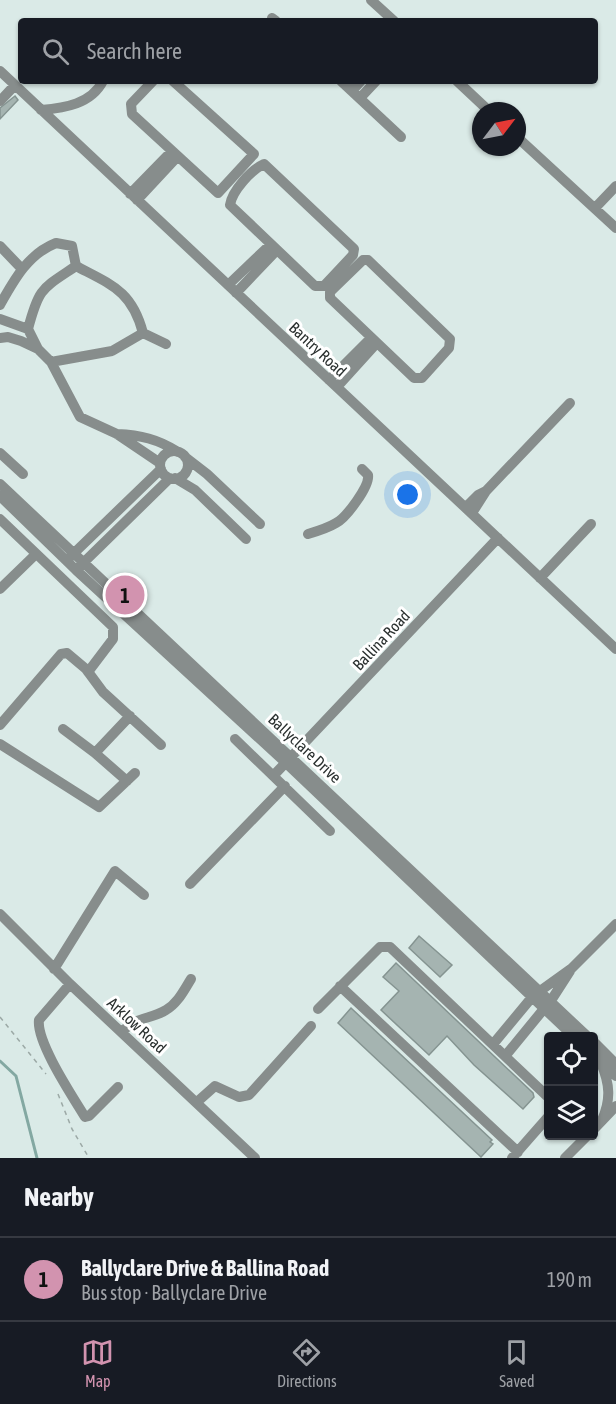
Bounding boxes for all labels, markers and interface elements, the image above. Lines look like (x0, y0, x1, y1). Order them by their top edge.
search box (18, 18, 598, 84)
icon: search (39, 35, 72, 68)
text: Search here (87, 38, 182, 64)
north arrow (472, 102, 526, 156)
street label: Bantry Road (285, 318, 350, 381)
your location (393, 480, 422, 509)
pin: 1 (106, 572, 144, 618)
street label: Ballina Road (349, 606, 413, 674)
street label: Ballyclare Drive (264, 710, 345, 787)
street label: Arklow Road (104, 993, 170, 1057)
map controls (544, 1032, 598, 1140)
button: locate (544, 1032, 598, 1086)
button: layers (544, 1086, 598, 1140)
text: Nearby (24, 1182, 94, 1212)
text: Ballyclare Drive & Ballina Road (81, 1255, 329, 1281)
text: 1 (39, 1268, 48, 1291)
text: 190 m (547, 1268, 592, 1291)
text: Bus stop · Ballyclare Drive (81, 1281, 267, 1304)
tab: Map (81, 1336, 114, 1390)
tab: Directions (277, 1336, 337, 1390)
tab: Saved (499, 1336, 535, 1390)

